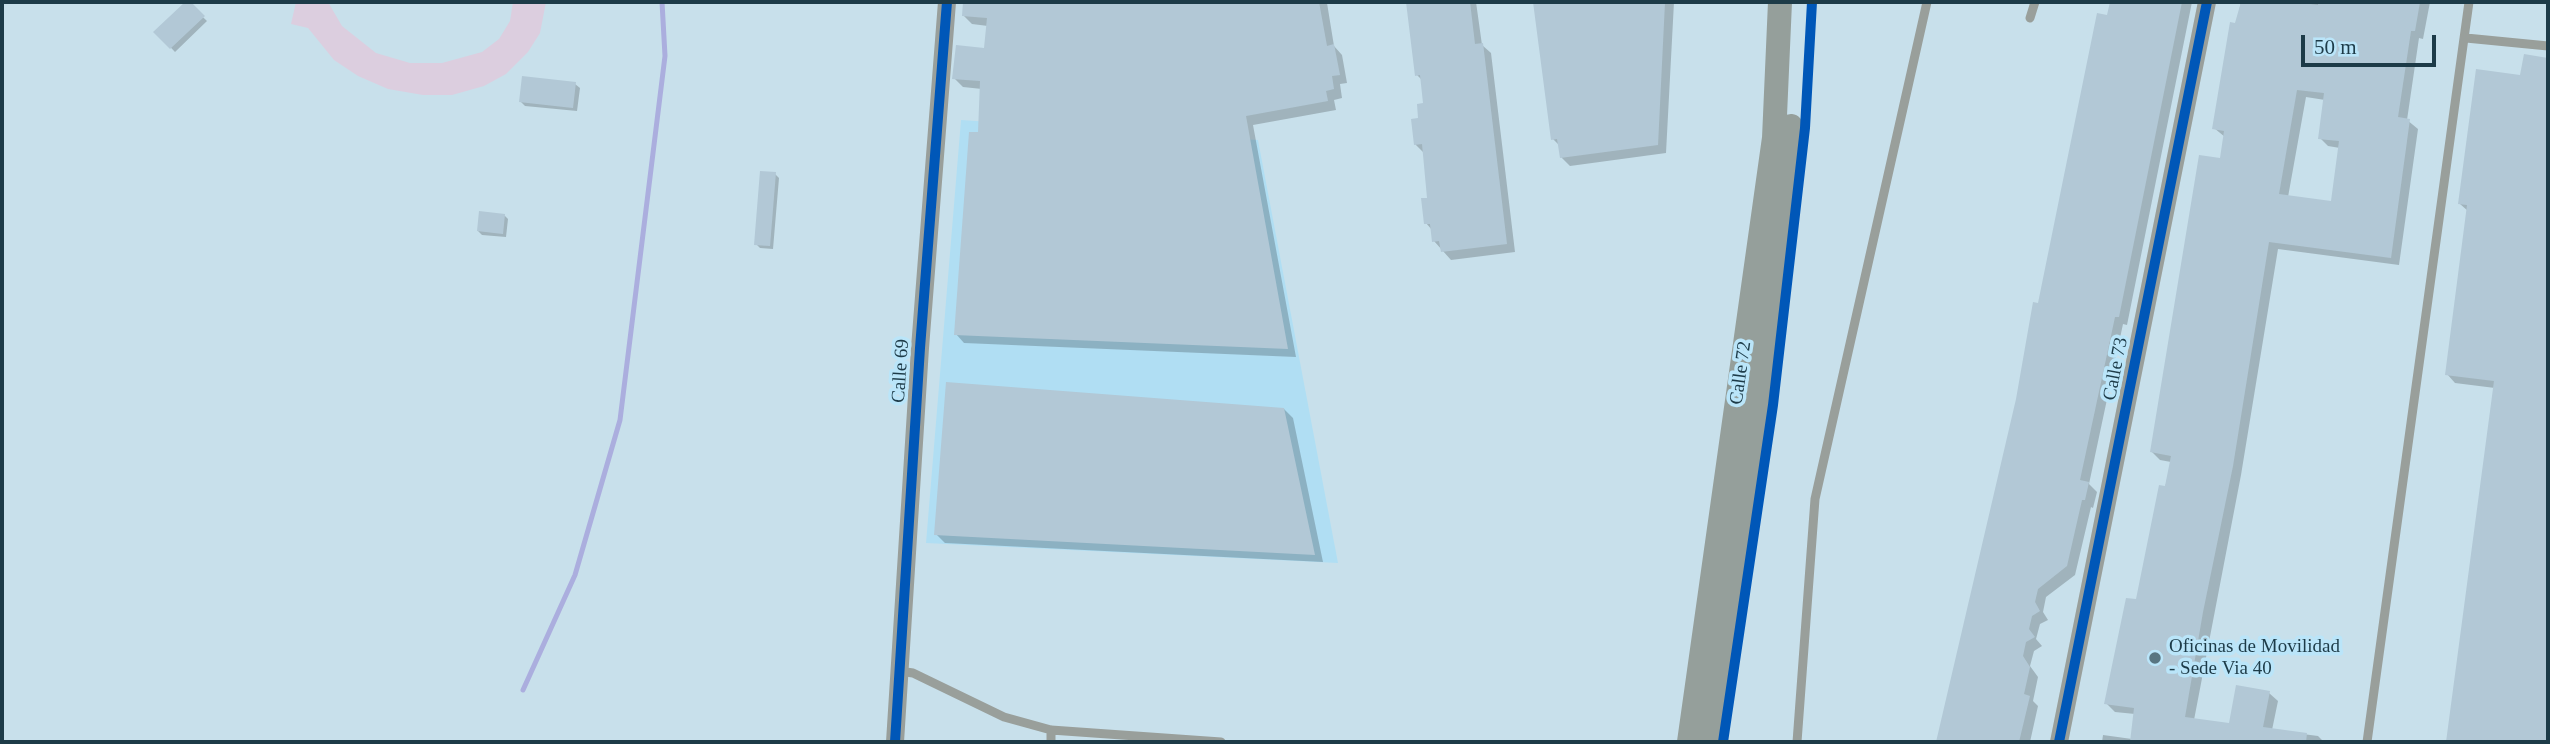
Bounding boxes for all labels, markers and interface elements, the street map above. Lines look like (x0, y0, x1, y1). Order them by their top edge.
scale bar (2305, 21, 2440, 65)
text: 50 m (2314, 35, 2357, 59)
street label: Calle 73 (2099, 335, 2133, 403)
street label: Calle 69 (887, 338, 915, 404)
street label: Calle 72 (1725, 340, 1757, 406)
place label: Oficinas de Movilidad - Sede Via 40 (2169, 636, 2340, 680)
marker: Oficinas de Movilidad - Sede Via 40 (2147, 650, 2163, 666)

